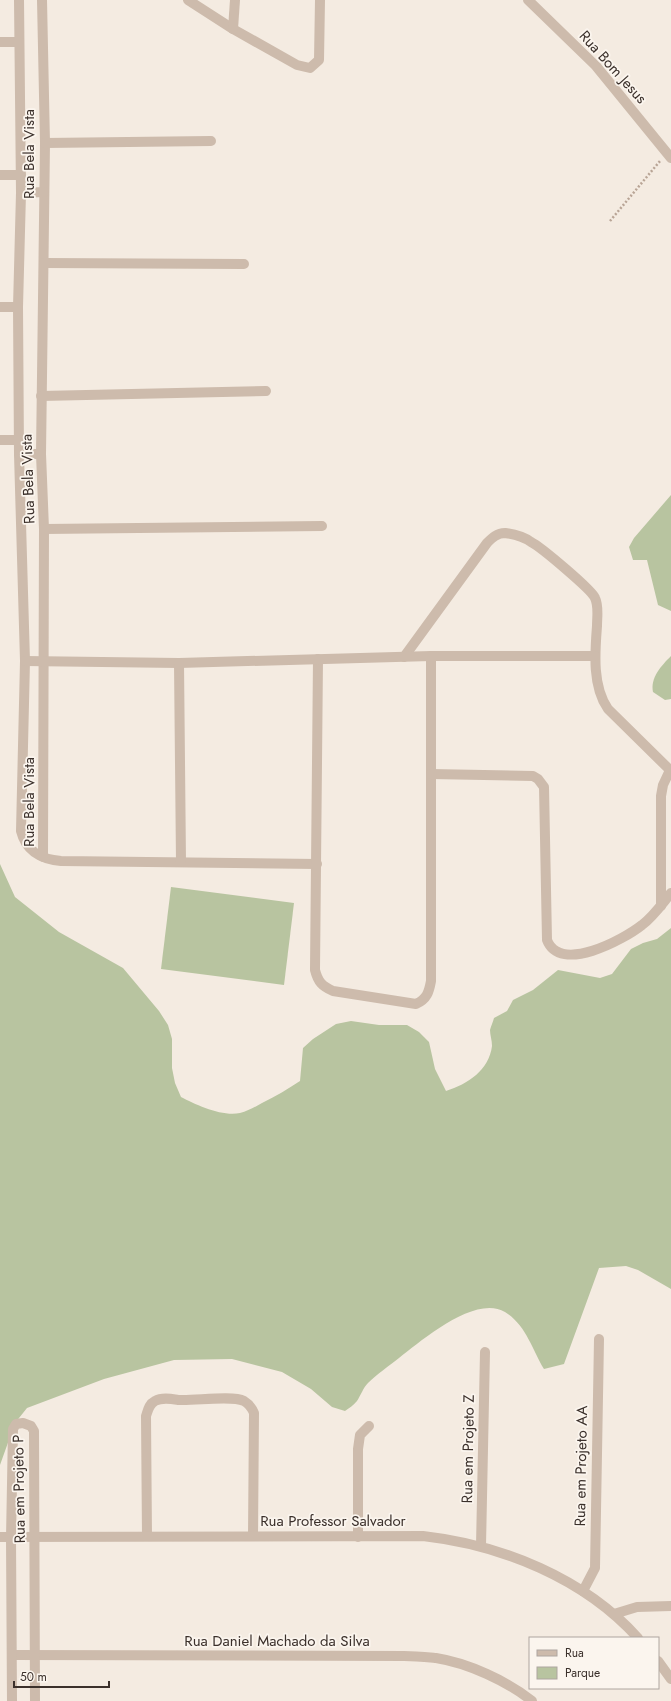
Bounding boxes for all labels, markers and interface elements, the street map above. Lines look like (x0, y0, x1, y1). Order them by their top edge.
street label: Rua Bom Jesus (574, 25, 652, 109)
street label: Rua Bela Vista (18, 109, 40, 199)
street label: Rua Bela Vista (15, 434, 41, 524)
street label: Rua Bela Vista (18, 757, 40, 847)
street label: Rua em Projeto Z (456, 1394, 480, 1504)
street label: Rua em Projeto AA (569, 1405, 593, 1527)
street label: Rua em Projeto P (7, 1434, 31, 1544)
street label: Rua Professor Salvador (260, 1510, 407, 1532)
street label: Rua Daniel Machado da Silva (184, 1630, 370, 1652)
legend (529, 1637, 659, 1689)
text: Rua (565, 1644, 584, 1662)
scale bar (14, 1663, 109, 1689)
text: Parque (565, 1664, 600, 1682)
text: 50 m (20, 1668, 47, 1686)

